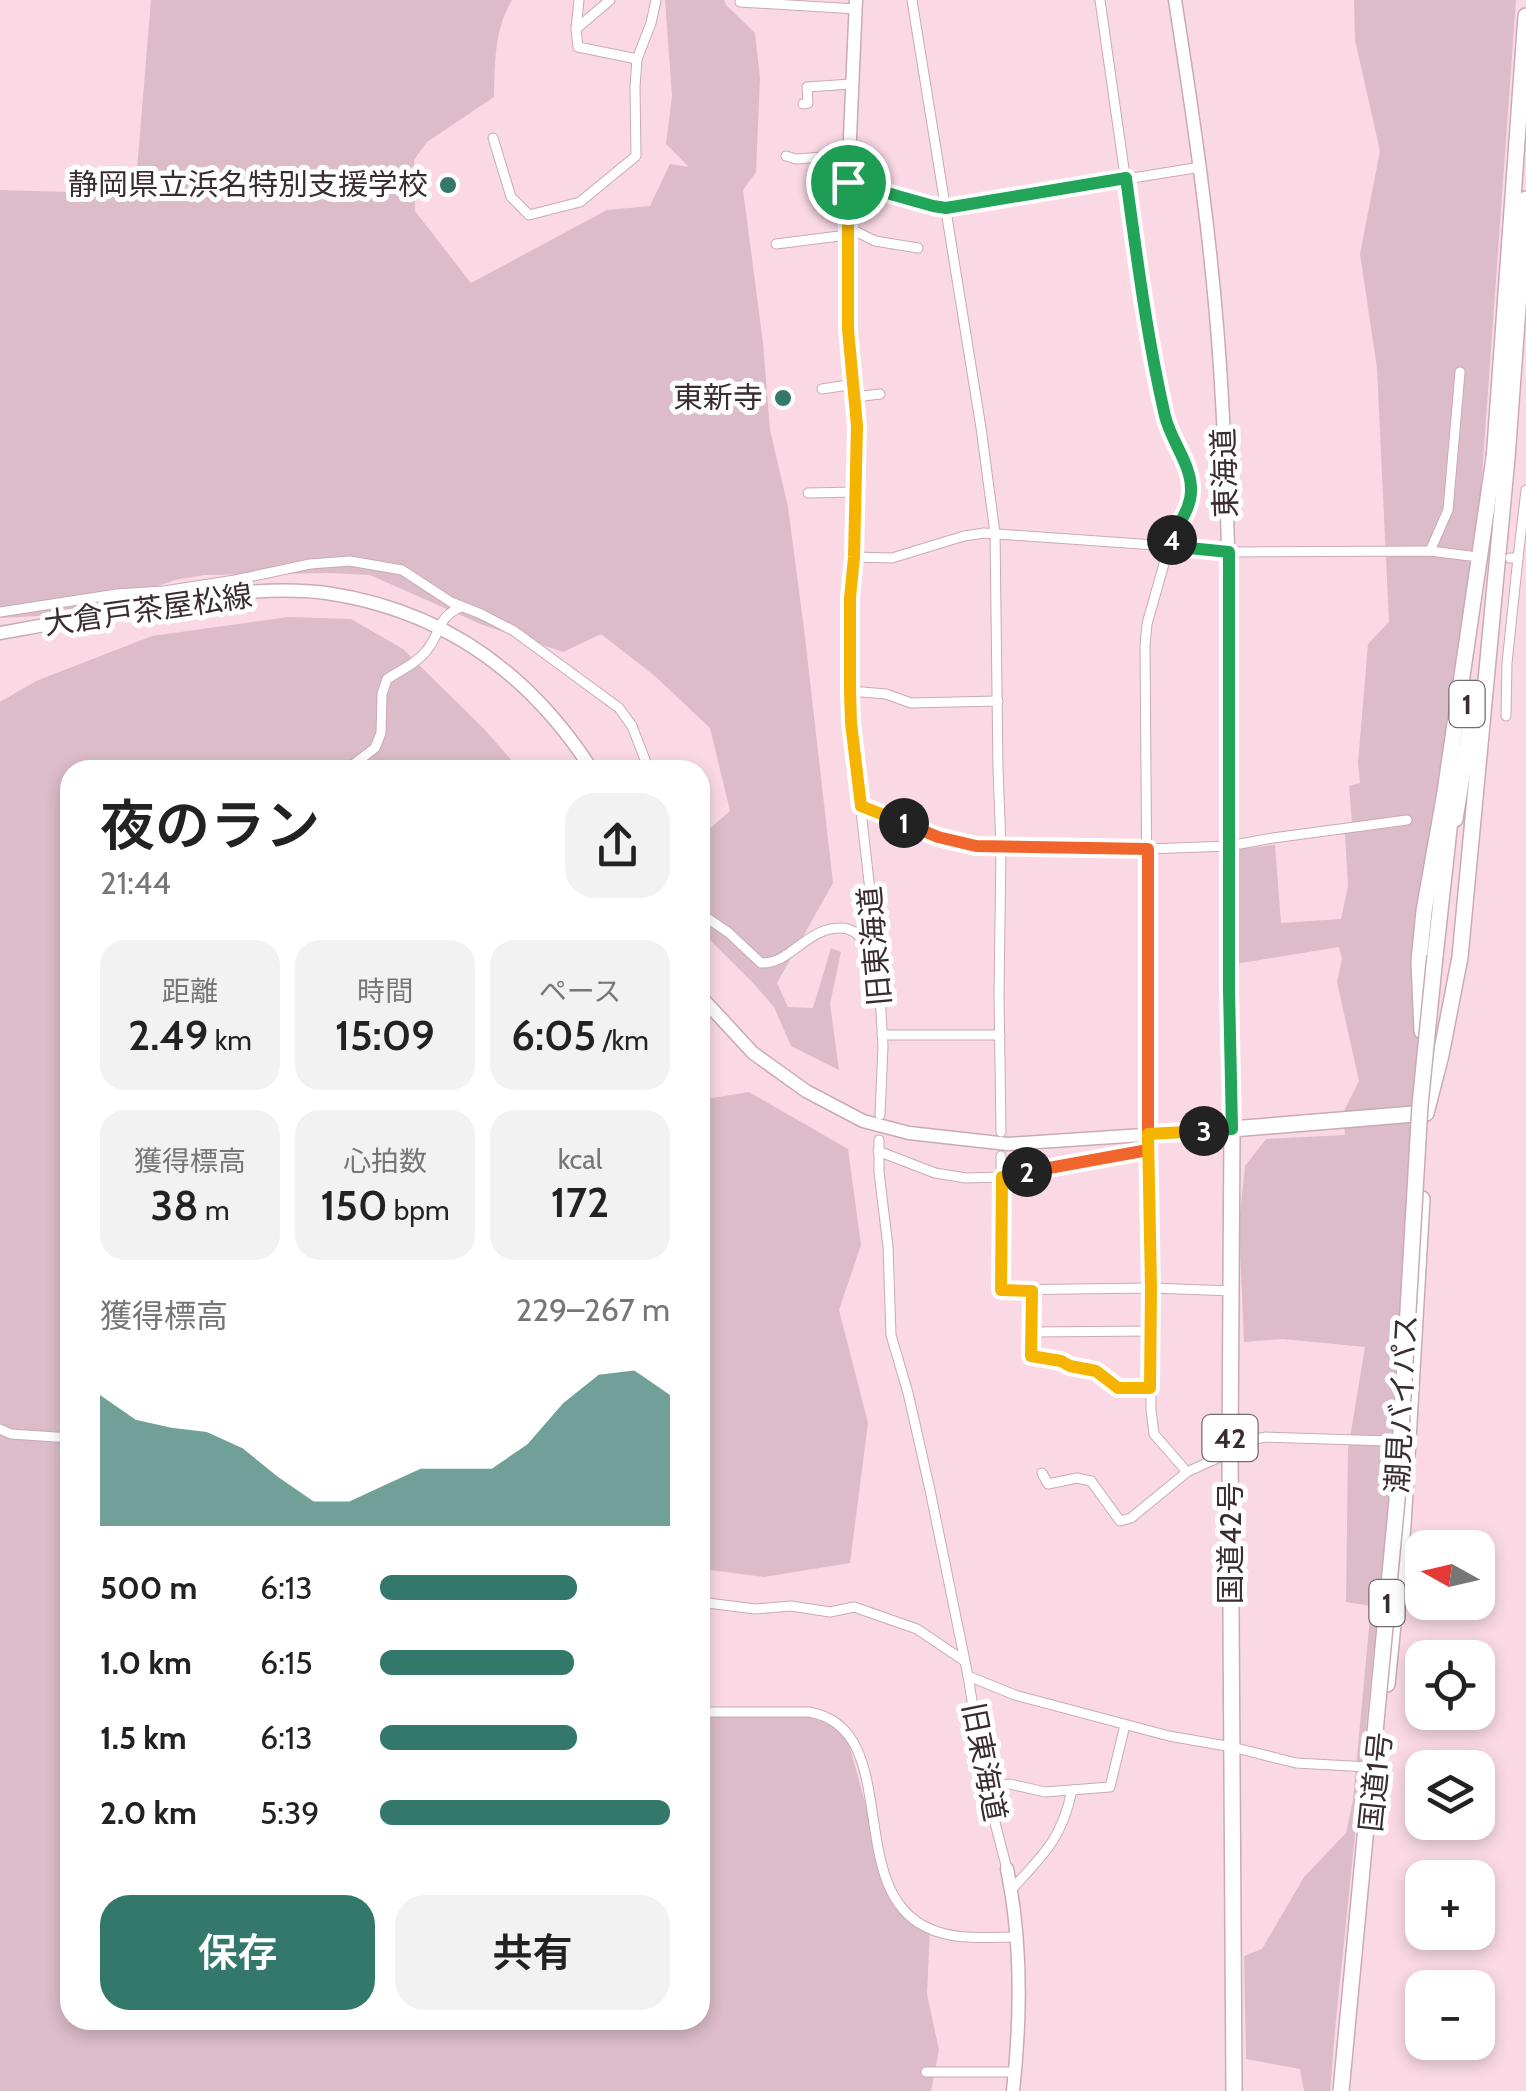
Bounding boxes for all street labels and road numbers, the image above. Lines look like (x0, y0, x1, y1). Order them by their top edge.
street label: 東海道 (1204, 427, 1245, 519)
street label: 大倉戸茶屋松線 (41, 577, 254, 642)
road number: 1 (1450, 681, 1484, 727)
street label: 旧東海道 (851, 885, 898, 1007)
street label: 潮見バイパス (1378, 1313, 1425, 1495)
road number: 42 (1202, 1415, 1258, 1461)
street label: 国道42号 (1212, 1481, 1249, 1605)
road number: 1 (1370, 1580, 1404, 1626)
street label: 旧東海道 (955, 1699, 1014, 1824)
street label: 国道1号 (1352, 1730, 1399, 1833)

